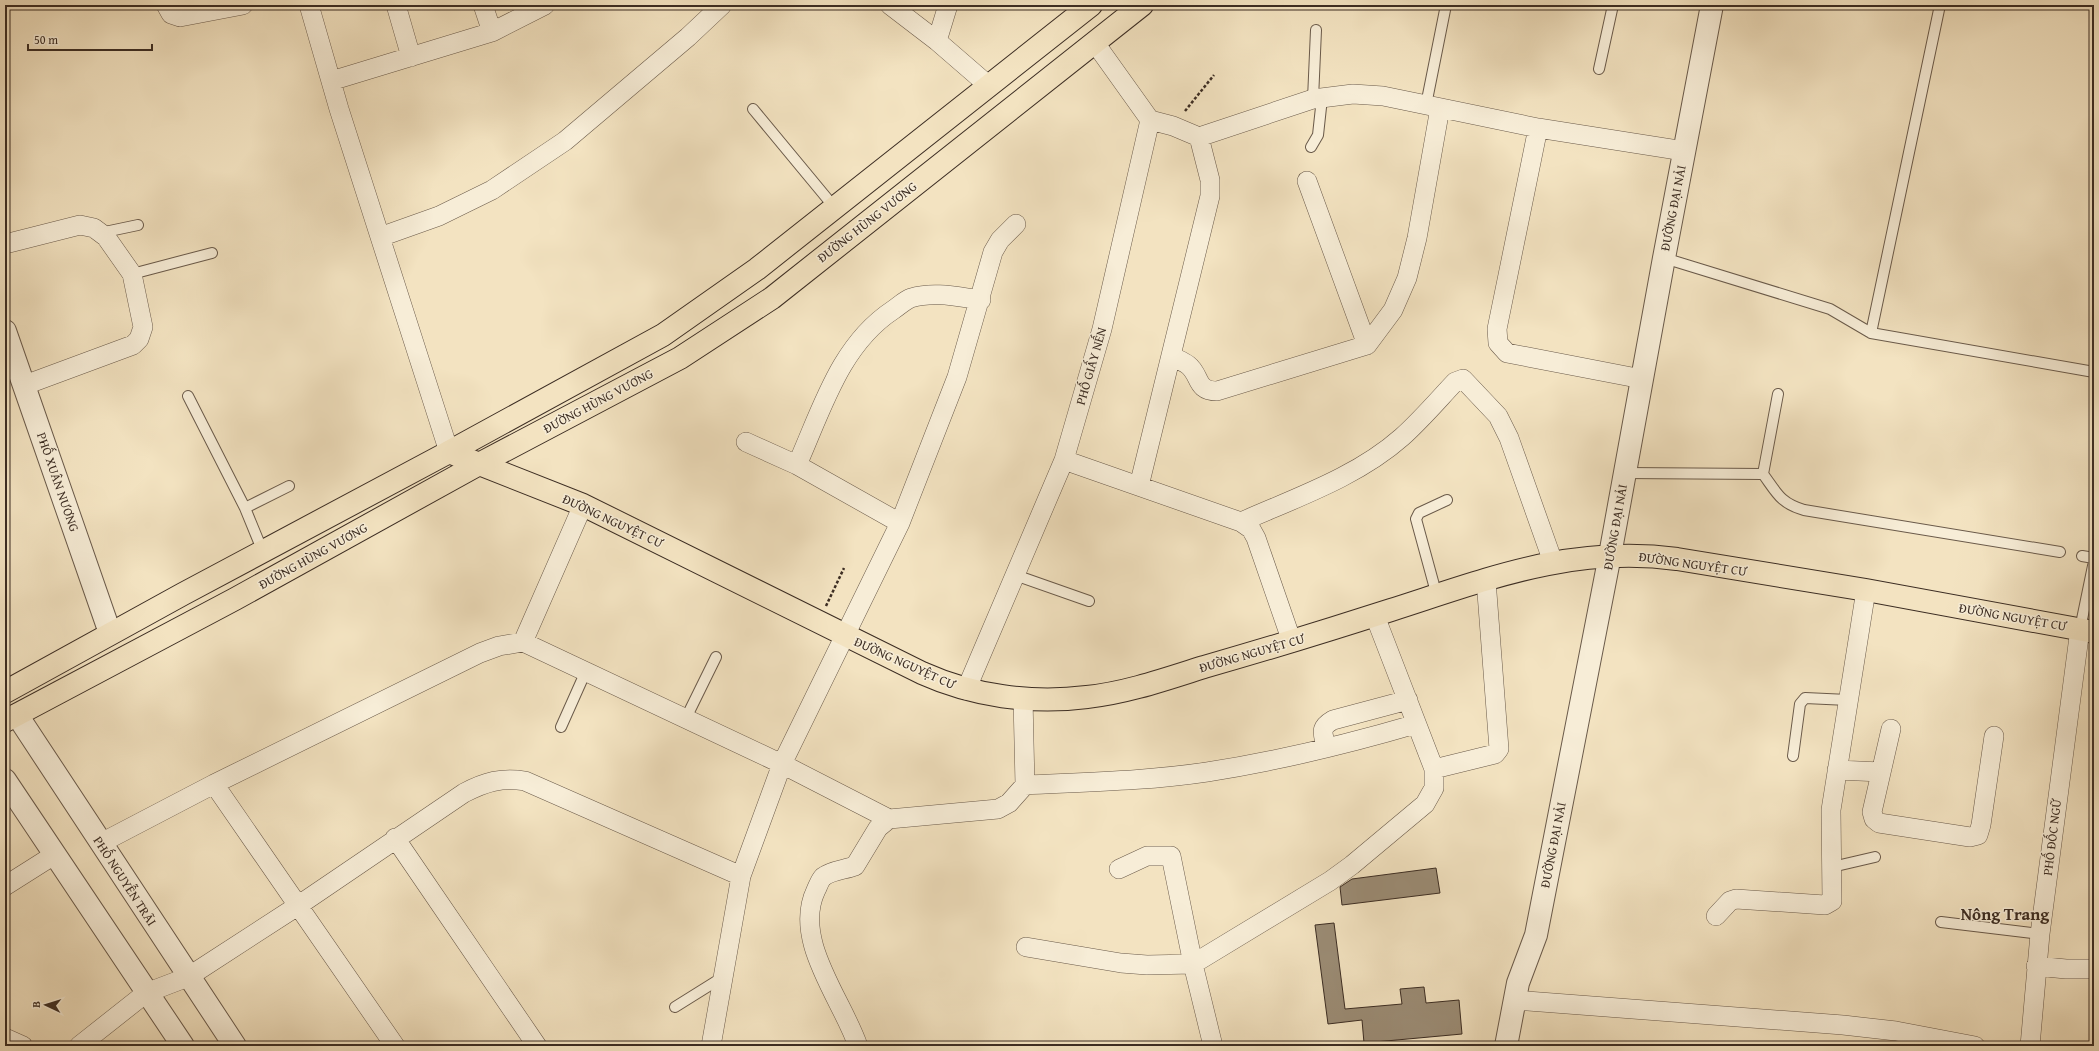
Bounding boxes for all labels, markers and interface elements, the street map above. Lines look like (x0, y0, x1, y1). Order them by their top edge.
scale bar (28, 26, 152, 52)
text: 50 m (34, 31, 58, 48)
street label: ĐƯỜNG ĐẠI NẢI (1655, 163, 1691, 253)
street label: ĐƯỜNG HÙNG VƯƠNG (813, 177, 921, 267)
street label: PHỐ GIẤY NẾN (1071, 324, 1111, 407)
street label: ĐƯỜNG HÙNG VƯƠNG (540, 364, 657, 438)
street label: PHỐ XUÂN NƯƠNG (32, 430, 84, 535)
street label: ĐƯỜNG ĐẠI NẢI (1598, 483, 1632, 571)
street label: ĐƯỜNG NGUYỆT CƯ (559, 489, 667, 553)
street label: ĐƯỜNG HÙNG VƯƠNG (255, 518, 371, 594)
street label: ĐƯỜNG NGUYỆT CƯ (1638, 547, 1749, 581)
street label: ĐƯỜNG NGUYỆT CƯ (1957, 598, 2069, 636)
street label: ĐƯỜNG NGUYỆT CƯ (1197, 629, 1308, 677)
street label: ĐƯỜNG NGUYỆT CƯ (851, 632, 960, 694)
street label: PHỐ ĐỐC NGỮ (2038, 797, 2066, 877)
street label: ĐƯỜNG ĐẠI NẢI (1535, 800, 1571, 890)
street label: PHỐ NGUYỄN TRÃI (89, 832, 161, 930)
district label: Nông Trang (1961, 901, 2049, 926)
north arrow (26, 985, 66, 1025)
text: B (28, 1000, 44, 1008)

